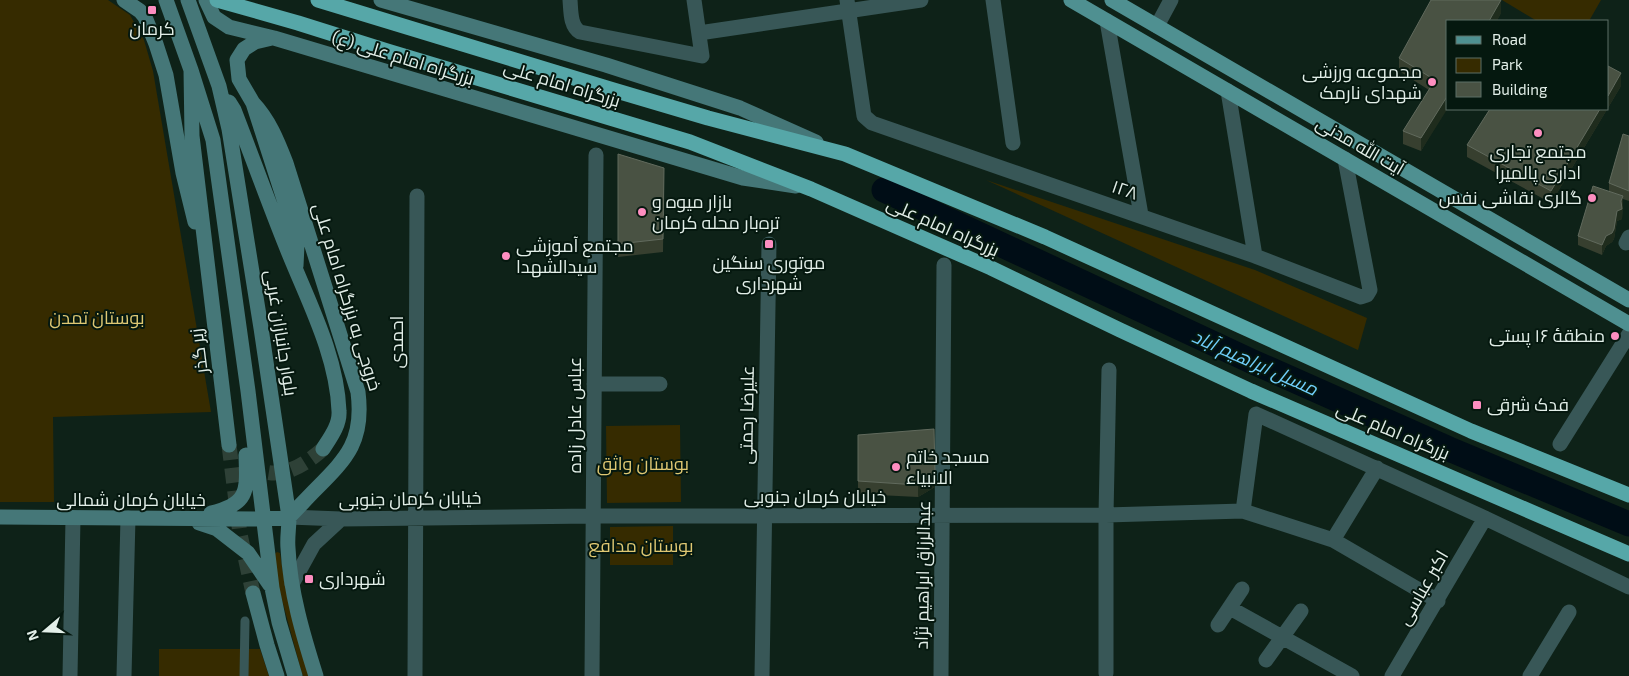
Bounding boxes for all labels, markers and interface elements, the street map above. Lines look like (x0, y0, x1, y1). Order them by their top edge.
marker: کرمان (146, 4, 158, 16)
place label: کرمان (129, 17, 175, 40)
legend (1446, 20, 1609, 110)
street label: بزرگراه امام علی (ع) (329, 25, 477, 91)
text: Road (1492, 30, 1527, 48)
street label: بزرگراه امام علی (501, 55, 623, 113)
text: Park (1492, 55, 1523, 73)
place label: مجموعه ورزشی شهدای نارمک (1302, 60, 1422, 104)
marker: مجموعه ورزشی شهدای نارمک (1426, 76, 1438, 88)
text: Building (1492, 80, 1548, 98)
street label: آیت الله مدنی (1312, 111, 1409, 180)
marker: مجتمع تجاری اداری پالمیرا (1532, 127, 1544, 139)
place label: مجتمع تجاری اداری پالمیرا (1489, 140, 1587, 185)
street label: ۱۲۸ (1109, 174, 1141, 204)
place label: گالری نقاشی نفس (1439, 186, 1582, 209)
place label: بازار میوه و تره‌بار محله کرمان (652, 190, 780, 234)
street label: بزرگراه امام علی (883, 191, 1003, 263)
marker: گالری نقاشی نفس (1586, 192, 1598, 204)
street label: خروجی به بزرگراه امام علی (307, 200, 387, 394)
marker: بازار میوه و تره‌بار محله کرمان (636, 206, 648, 218)
place label: مجتمع آموزشی سیدالشهدا (516, 234, 634, 278)
marker: موتوری سنگین شهرداری (763, 238, 775, 250)
marker: مجتمع آموزشی سیدالشهدا (500, 250, 512, 262)
place label: موتوری سنگین شهرداری (713, 251, 825, 295)
street label: بلوار جانبازان غربی (260, 268, 303, 398)
park label: بوستان تمدن (49, 306, 145, 329)
street label: احمدی (385, 316, 408, 368)
water label: مسیل ابراهیم آباد (1188, 324, 1322, 403)
place label: منطقهٔ ۱۶ پستی (1489, 324, 1605, 348)
street label: زیر گذر (184, 327, 213, 376)
marker: منطقهٔ ۱۶ پستی (1609, 330, 1621, 342)
street label: عباس عادل زاده (563, 357, 586, 473)
street label: علیرضا رحمتی (734, 365, 759, 465)
place label: فدک شرقی (1487, 393, 1569, 416)
street label: بزرگراه امام علی (1333, 396, 1453, 466)
marker: فدک شرقی (1471, 399, 1483, 411)
place label: مسجد خاتم الانبیاء (906, 445, 990, 488)
park label: بوستان واثق (597, 452, 689, 476)
marker: مسجد خاتم الانبیاء (890, 461, 902, 473)
street label: خیابان کرمان جنوبی (744, 485, 886, 508)
street label: خیابان کرمان جنوبی (338, 486, 482, 511)
street label: خیابان کرمان شمالی (56, 488, 206, 511)
street label: عبدالرزاق ابراهیم نژاد (910, 500, 936, 650)
park label: بوستان مدافع (588, 534, 694, 558)
street label: اکبر عباسی (1392, 546, 1453, 629)
place label: شهرداری (319, 567, 386, 590)
marker: شهرداری (303, 573, 315, 585)
north arrow (20, 606, 70, 656)
text: N (23, 628, 42, 643)

